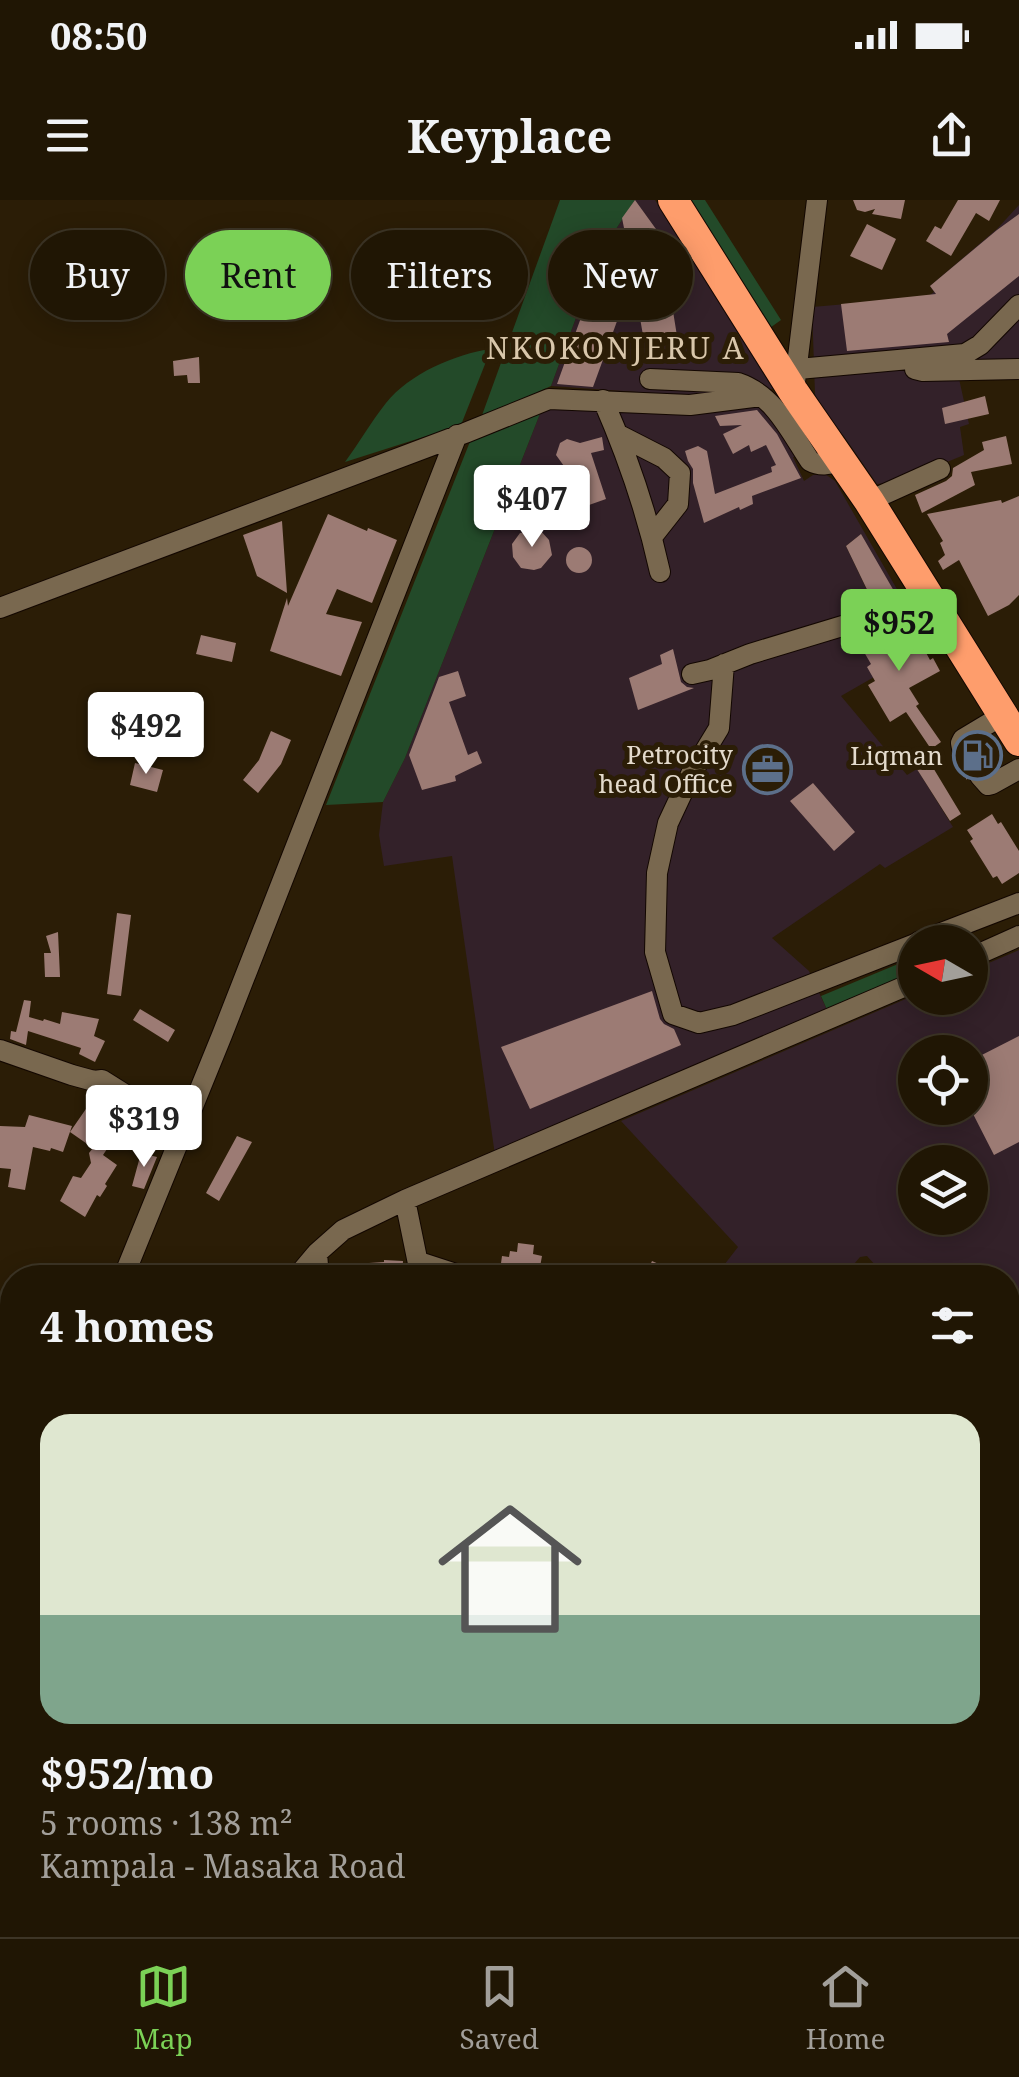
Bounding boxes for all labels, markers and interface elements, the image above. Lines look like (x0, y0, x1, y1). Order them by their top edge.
text: 08:50 (50, 9, 147, 61)
text: Keyplace (407, 105, 612, 166)
icon: menu (40, 108, 95, 163)
icon: share (924, 108, 979, 163)
chip: Buy (30, 230, 165, 320)
chip: Rent (185, 230, 331, 320)
chip: Filters (351, 230, 528, 320)
chip: New (548, 230, 693, 320)
district label: NKOKONJERU A (486, 327, 746, 368)
pin: $407 (473, 465, 591, 550)
text: $407 (496, 476, 568, 519)
pin: $952 (840, 589, 958, 674)
text: $952 (863, 600, 935, 643)
pin: $492 (87, 692, 205, 777)
text: $492 (110, 703, 182, 746)
fuel station icon: Liqman (952, 730, 1004, 782)
place label: Petrocity head Office (599, 737, 734, 800)
place label: Liqman (850, 738, 943, 772)
office icon: Petrocity head Office (742, 743, 794, 795)
north arrow (898, 925, 988, 1015)
map controls (898, 925, 988, 1235)
button: locate (898, 1035, 988, 1125)
pin: $319 (85, 1085, 203, 1170)
text: $319 (108, 1096, 180, 1139)
button: layers (898, 1145, 988, 1235)
text: 4 homes (40, 1297, 214, 1354)
icon: filters (925, 1298, 980, 1353)
icon: home (420, 1479, 600, 1659)
text: $952/mo (40, 1744, 214, 1801)
text: 5 rooms · 138 m² (40, 1801, 293, 1844)
text: Kampala - Masaka Road (40, 1844, 405, 1887)
tab: Map (133, 1959, 193, 2057)
tab: Saved (460, 1959, 539, 2057)
tab: Home (806, 1959, 886, 2057)

